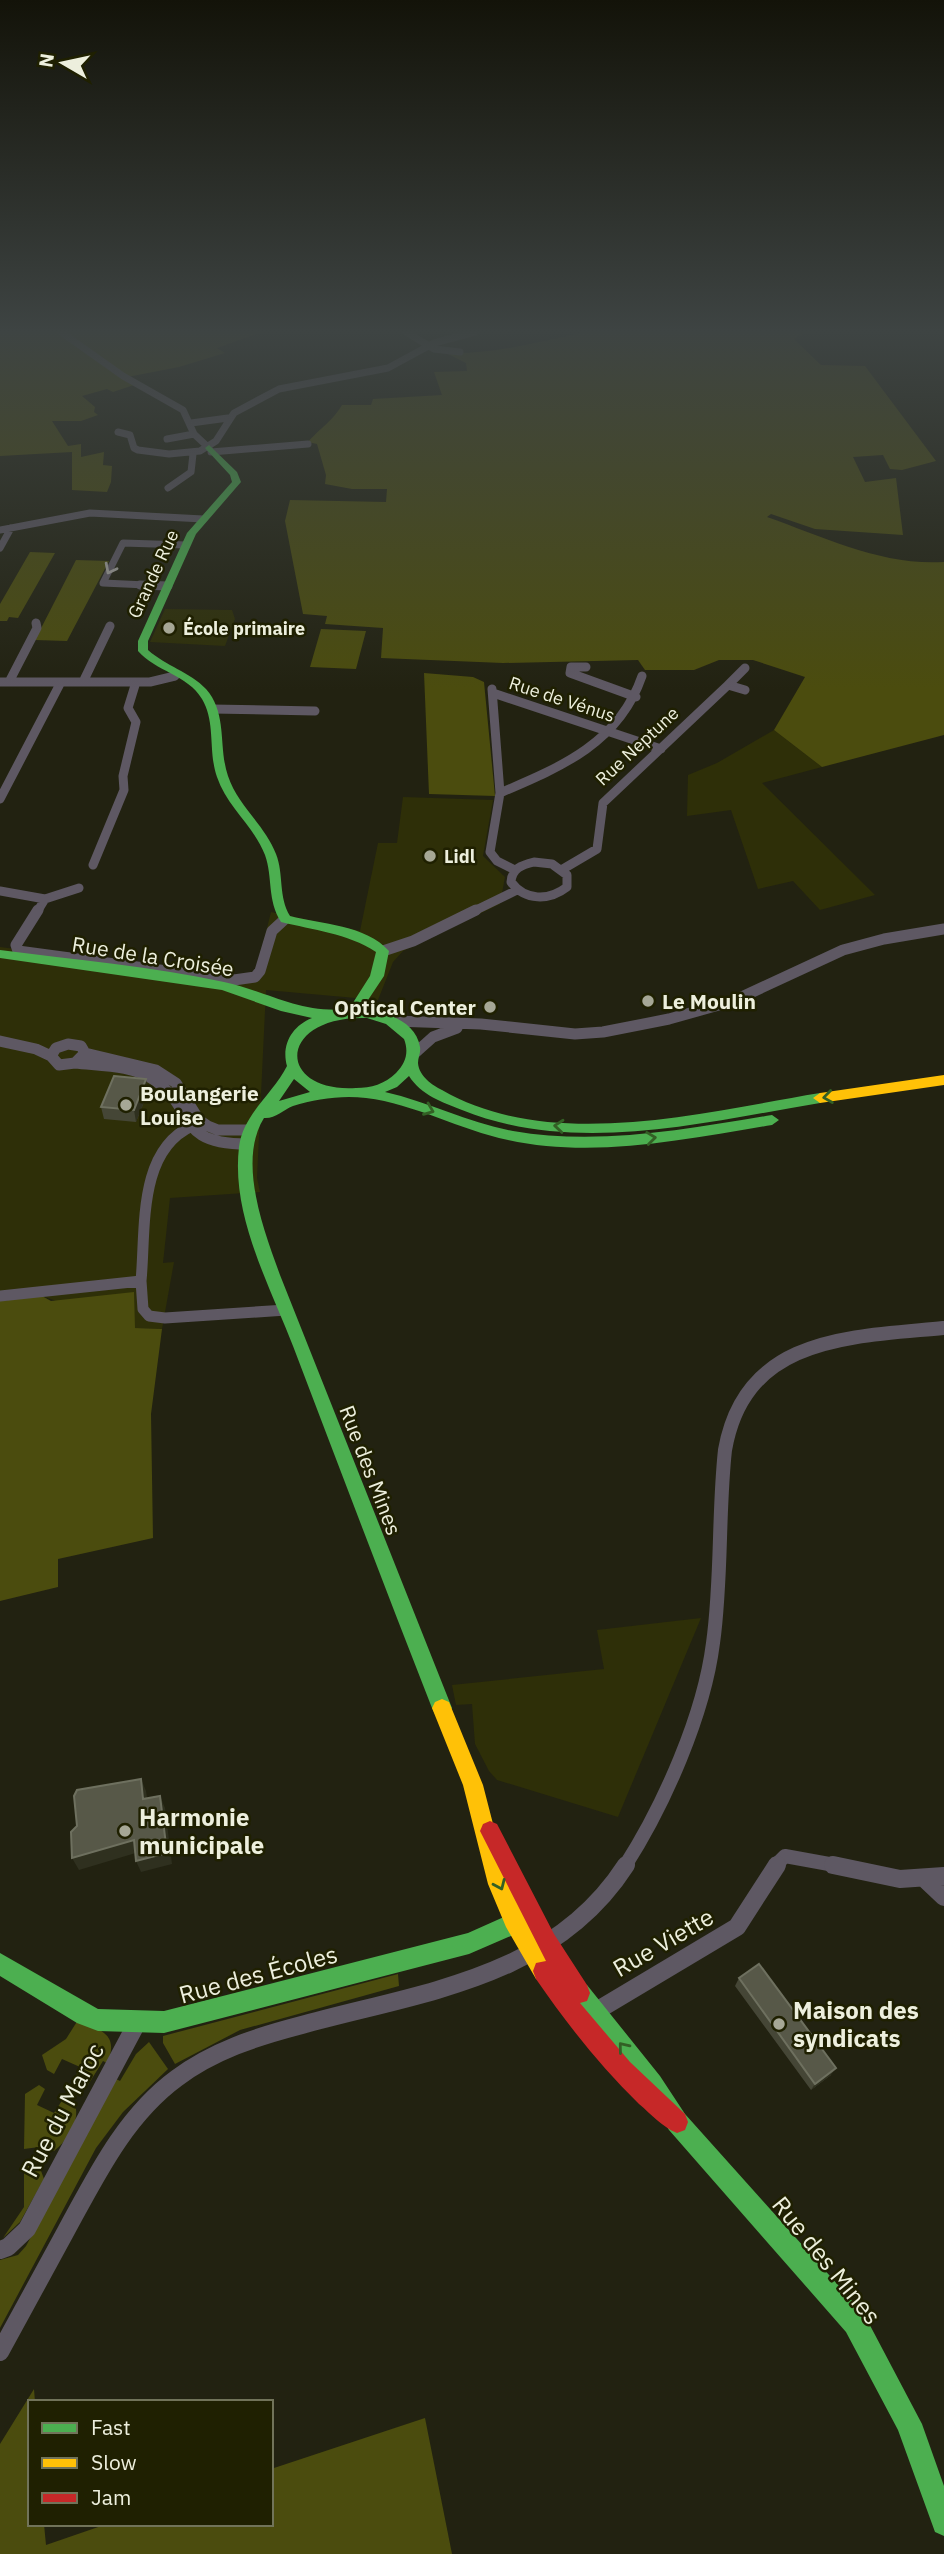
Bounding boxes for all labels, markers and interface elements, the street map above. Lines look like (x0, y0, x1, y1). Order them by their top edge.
north arrow (28, 28, 98, 98)
text: N (33, 52, 59, 69)
street label: Grande Rue (122, 526, 184, 622)
one-way arrow (104, 562, 118, 574)
place label: École primaire (183, 616, 305, 640)
marker: École primaire (161, 620, 177, 636)
street label: Rue de Vénus (506, 671, 618, 727)
street label: Rue Neptune (591, 702, 683, 790)
place label: Lidl (444, 845, 476, 868)
marker: Lidl (422, 848, 438, 864)
street label: Rue de la Croisée (70, 929, 236, 983)
place label: Le Moulin (662, 987, 756, 1015)
place label: Optical Center (334, 993, 477, 1021)
marker: Le Moulin (640, 993, 656, 1009)
marker: Optical Center (482, 999, 498, 1015)
place label: Boulangerie Louise (140, 1079, 259, 1131)
one-way arrow (822, 1089, 834, 1104)
marker: Boulangerie Louise (118, 1097, 134, 1113)
one-way arrow (422, 1102, 434, 1116)
one-way arrow (553, 1119, 564, 1134)
one-way arrow (646, 1131, 657, 1146)
street label: Rue des Mines (333, 1401, 409, 1539)
place label: Harmonie municipale (139, 1801, 264, 1861)
marker: Harmonie municipale (117, 1823, 133, 1839)
one-way arrow (492, 1877, 506, 1890)
street label: Rue Viette (607, 1900, 719, 1984)
street label: Rue des Écoles (175, 1937, 341, 2011)
place label: Maison des syndicats (793, 1994, 919, 2054)
marker: Maison des syndicats (771, 2016, 787, 2032)
street label: Rue du Maroc (13, 2037, 111, 2183)
one-way arrow (618, 2042, 631, 2055)
street label: Rue des Mines (765, 2189, 889, 2331)
legend (28, 2400, 273, 2526)
text: Fast (91, 2413, 131, 2441)
text: Slow (91, 2448, 137, 2476)
text: Jam (91, 2483, 131, 2511)

